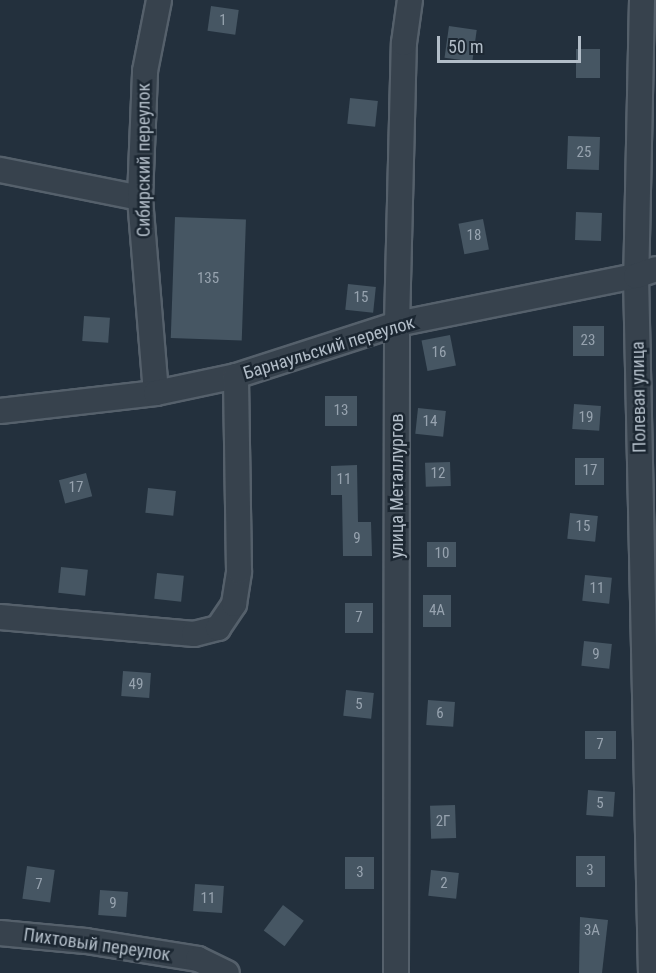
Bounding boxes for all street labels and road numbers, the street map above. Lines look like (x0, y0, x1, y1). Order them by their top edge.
street label: Сибирский переулок (133, 83, 155, 237)
street label: Барнаульский переулок (241, 312, 417, 384)
street label: Полевая улица (627, 341, 651, 453)
street label: улица Металлургов (386, 413, 408, 559)
street label: Пихтовый переулок (22, 924, 172, 966)

